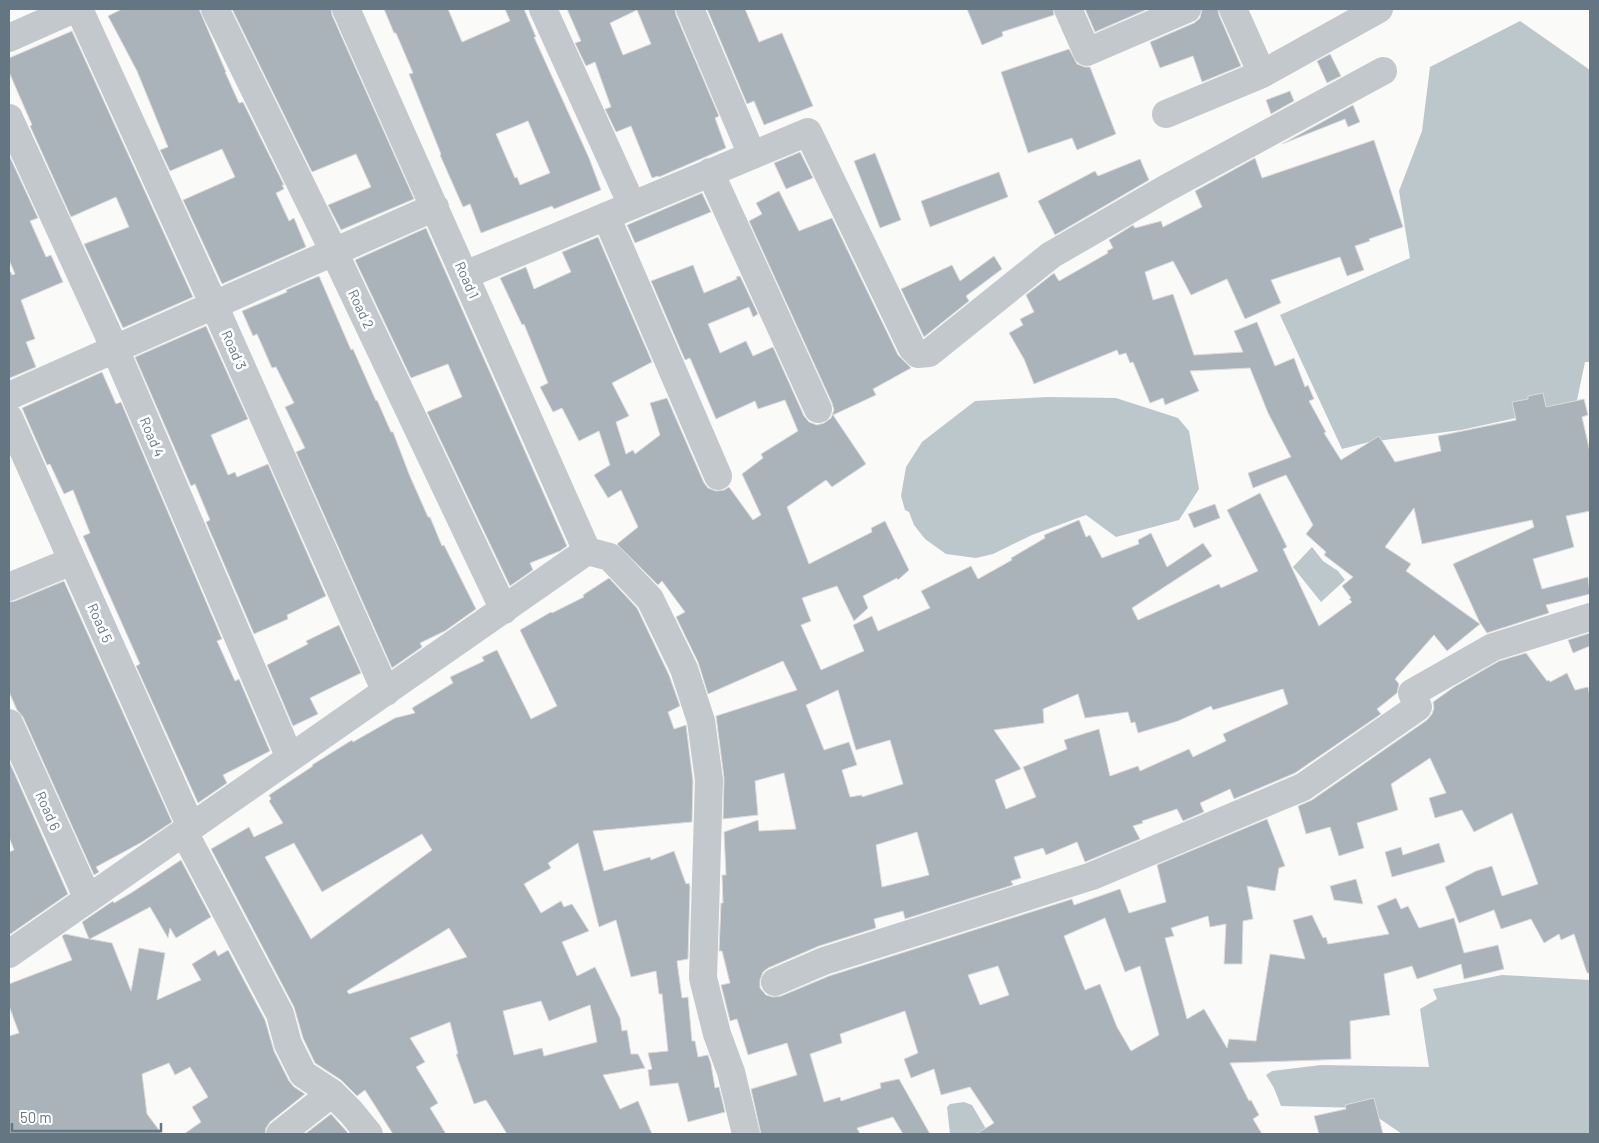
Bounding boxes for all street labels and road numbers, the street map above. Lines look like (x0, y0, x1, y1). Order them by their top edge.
street label: Road 1 (452, 259, 483, 301)
street label: Road 2 (345, 286, 378, 331)
street label: Road 3 (218, 328, 251, 372)
street label: Road 4 (137, 414, 168, 459)
street label: Road 5 (84, 601, 117, 645)
street label: Road 6 (32, 789, 65, 833)

